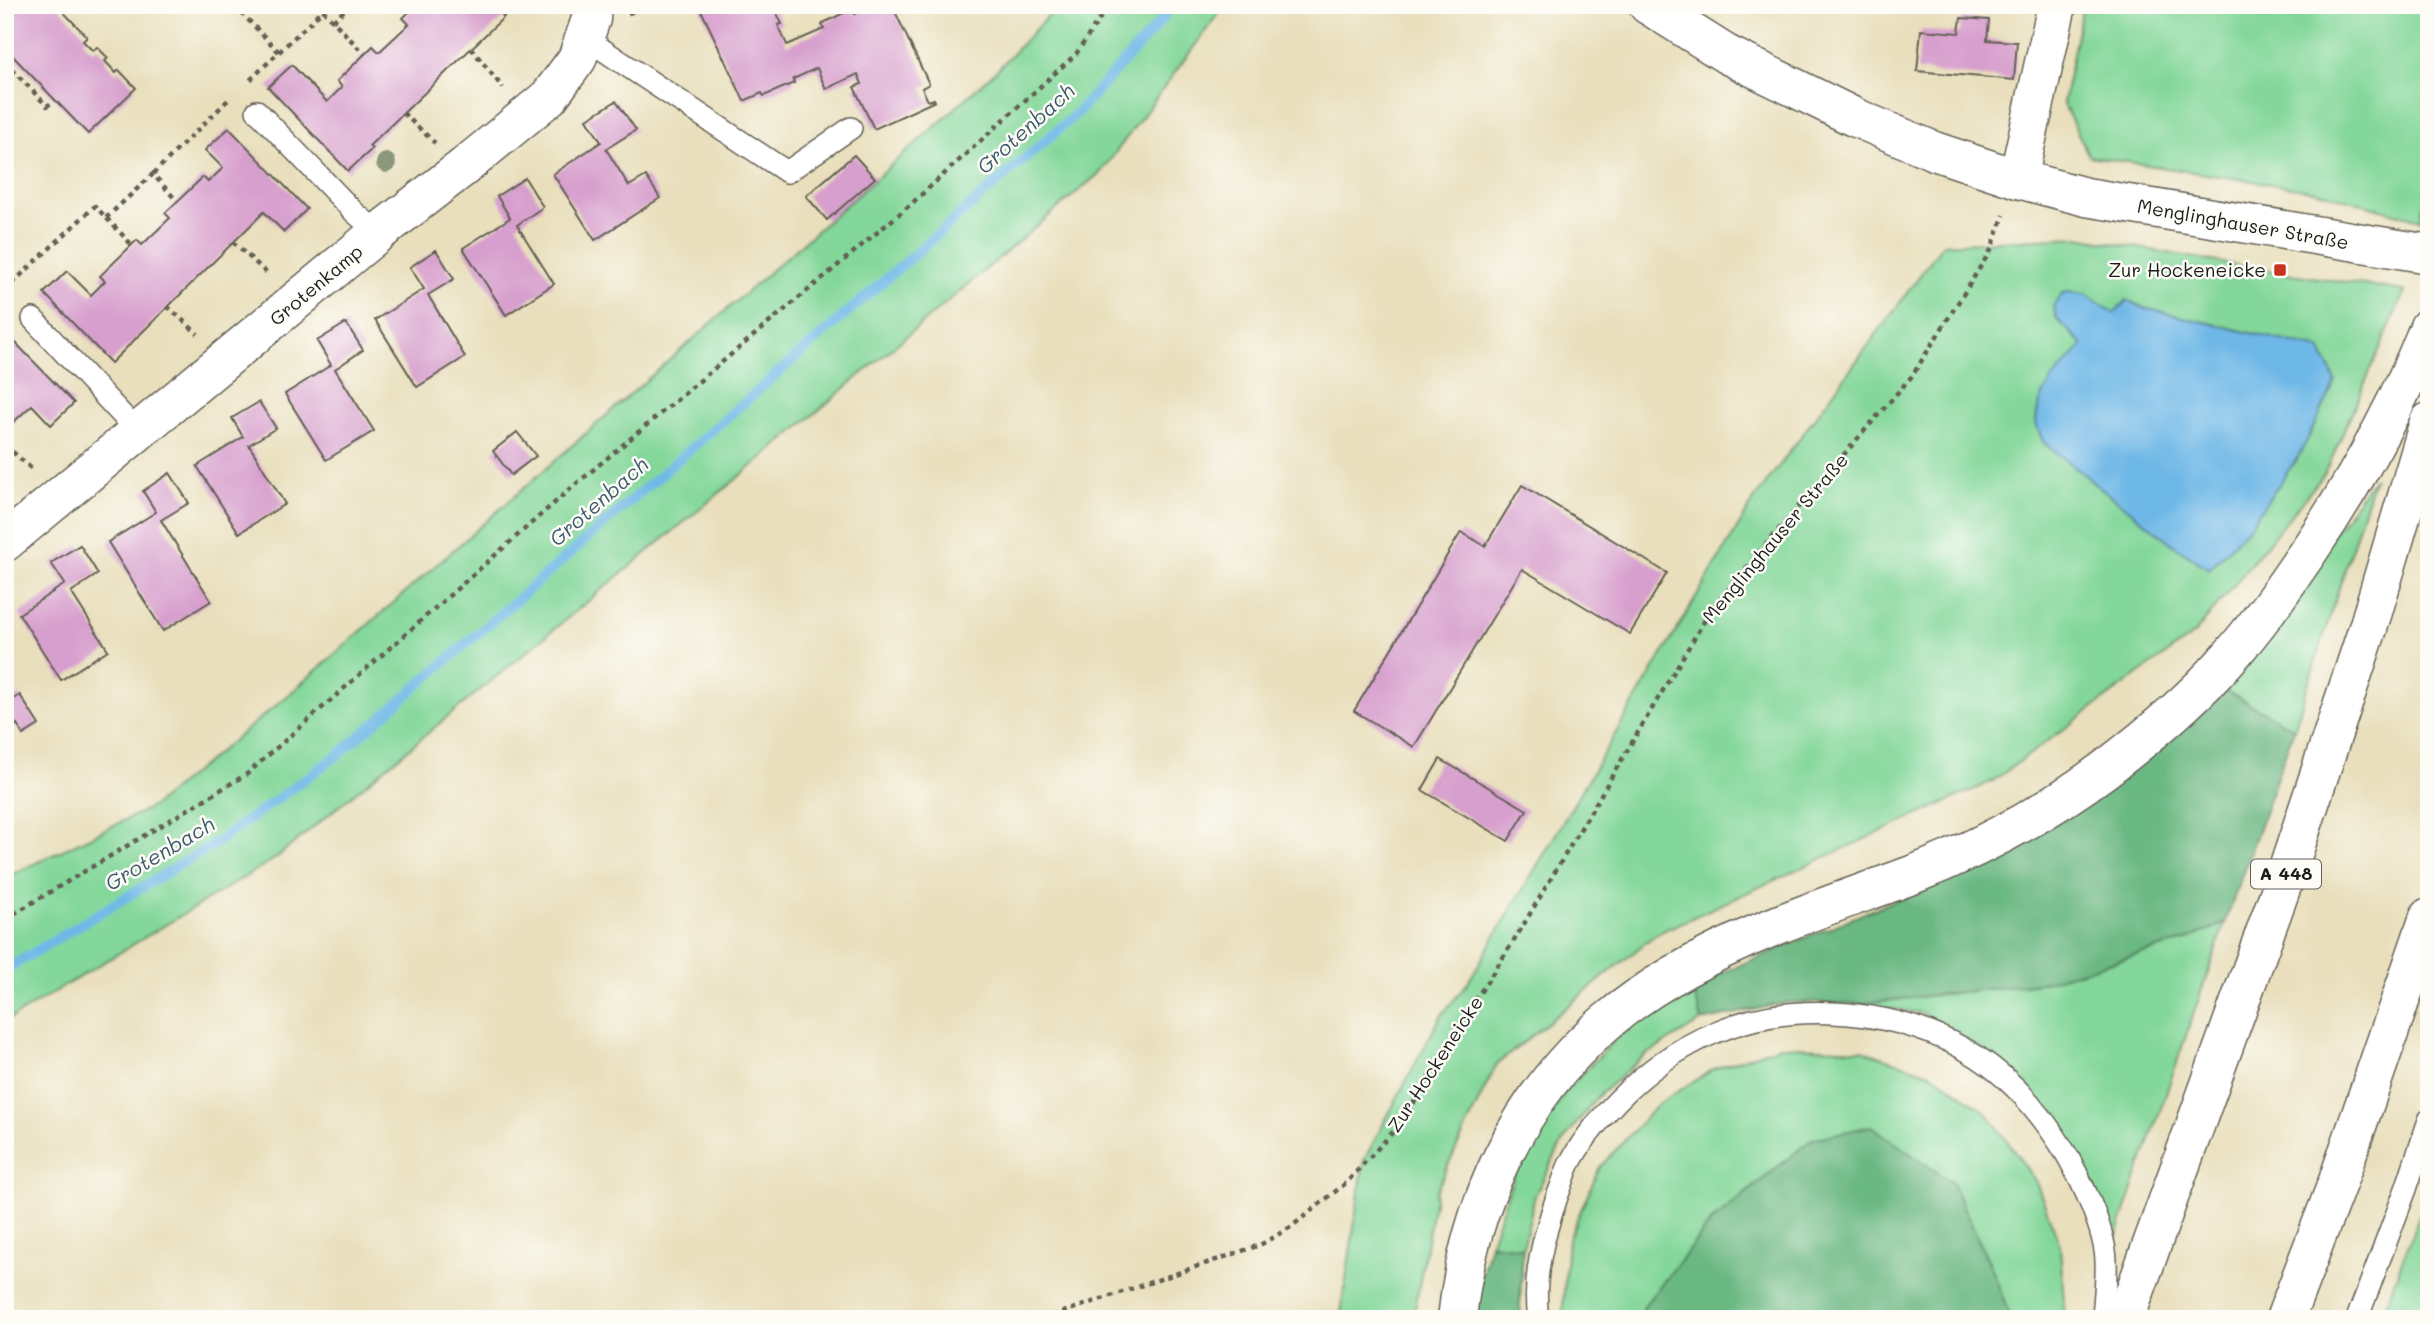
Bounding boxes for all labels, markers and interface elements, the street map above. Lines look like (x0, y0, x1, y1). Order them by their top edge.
water label: Grotenbach (970, 77, 1080, 179)
street label: Menglinghauser Straße (2135, 193, 2351, 254)
street label: Grotenkamp (264, 238, 368, 331)
place label: Zur Hockeneicke (2108, 257, 2266, 282)
marker: Zur Hockeneicke (2272, 262, 2288, 278)
street label: Menglinghauser Straße (1696, 448, 1853, 628)
water label: Grotenbach (543, 450, 653, 551)
water label: Grotenbach (100, 809, 219, 896)
road number: A 448 (2251, 860, 2321, 888)
street label: Zur Hockeneicke (1381, 991, 1488, 1137)

